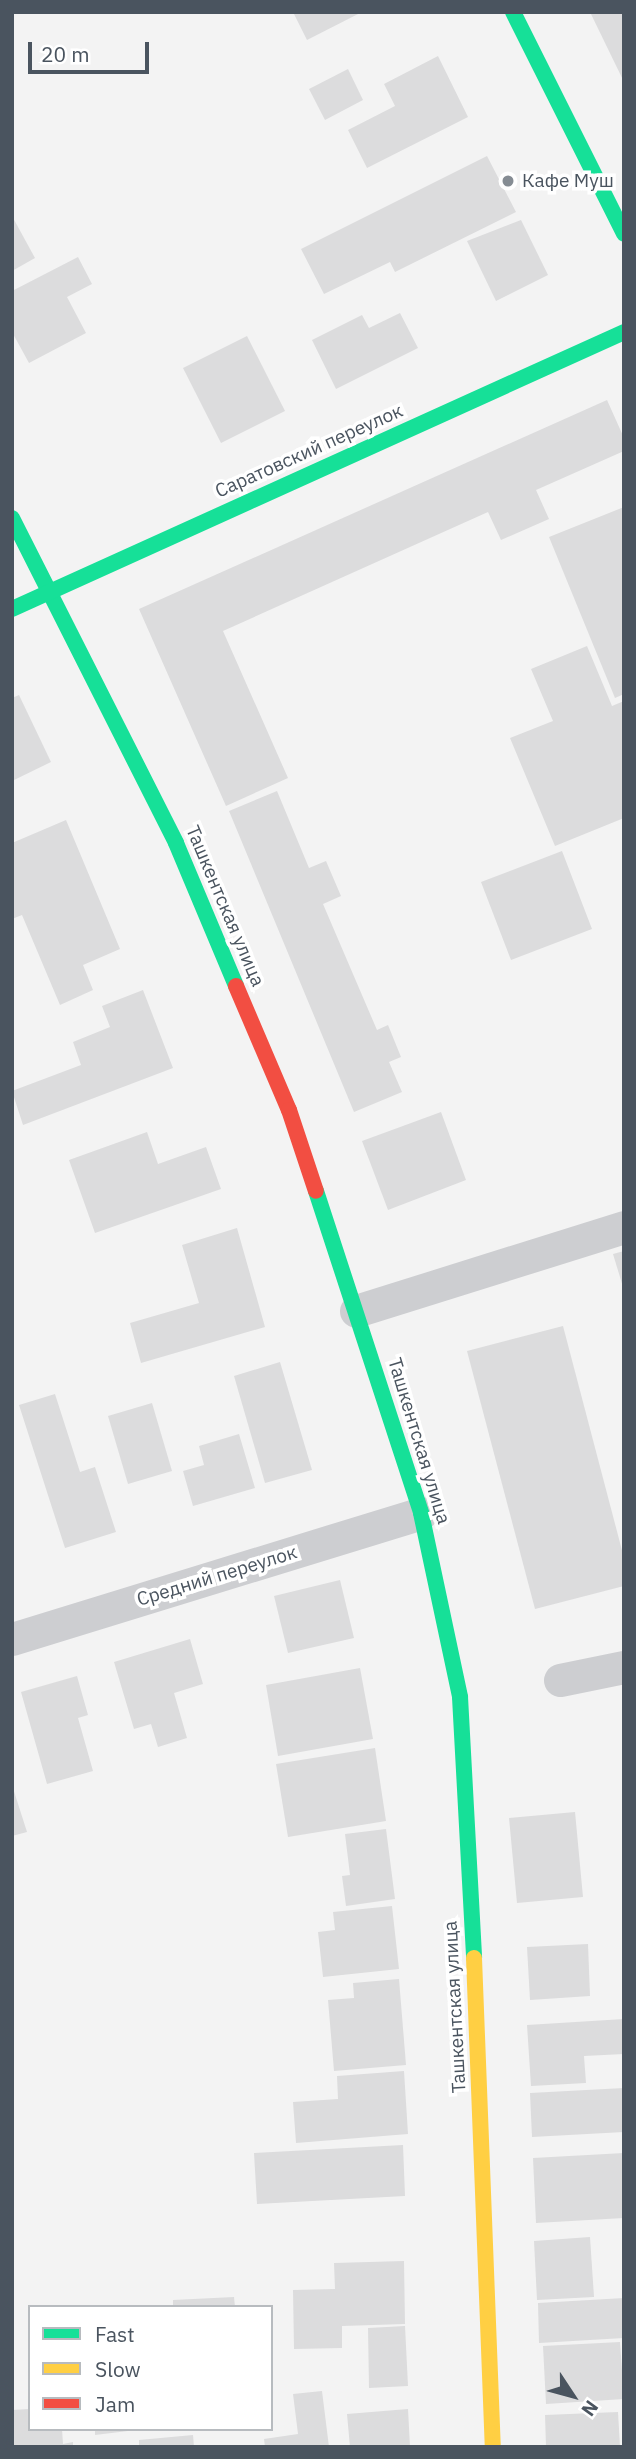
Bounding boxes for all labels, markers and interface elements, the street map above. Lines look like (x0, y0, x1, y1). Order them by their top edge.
scale bar (32, 28, 152, 72)
text: 20 m (41, 40, 90, 68)
place label: Кафе Муш (522, 170, 614, 192)
marker: Кафе Муш (500, 173, 516, 189)
street label: Саратовский переулок (212, 399, 406, 503)
street label: Ташкентская улица (181, 822, 269, 990)
street label: Ташкентская улица (383, 1355, 455, 1527)
street label: Средний переулок (134, 1541, 300, 1611)
street label: Ташкентская улица (439, 1920, 471, 2094)
legend (28, 2305, 273, 2431)
text: Fast (95, 2320, 135, 2348)
text: Slow (95, 2355, 141, 2383)
north arrow (538, 2361, 608, 2431)
text: Jam (95, 2390, 135, 2418)
text: N (576, 2396, 604, 2421)

